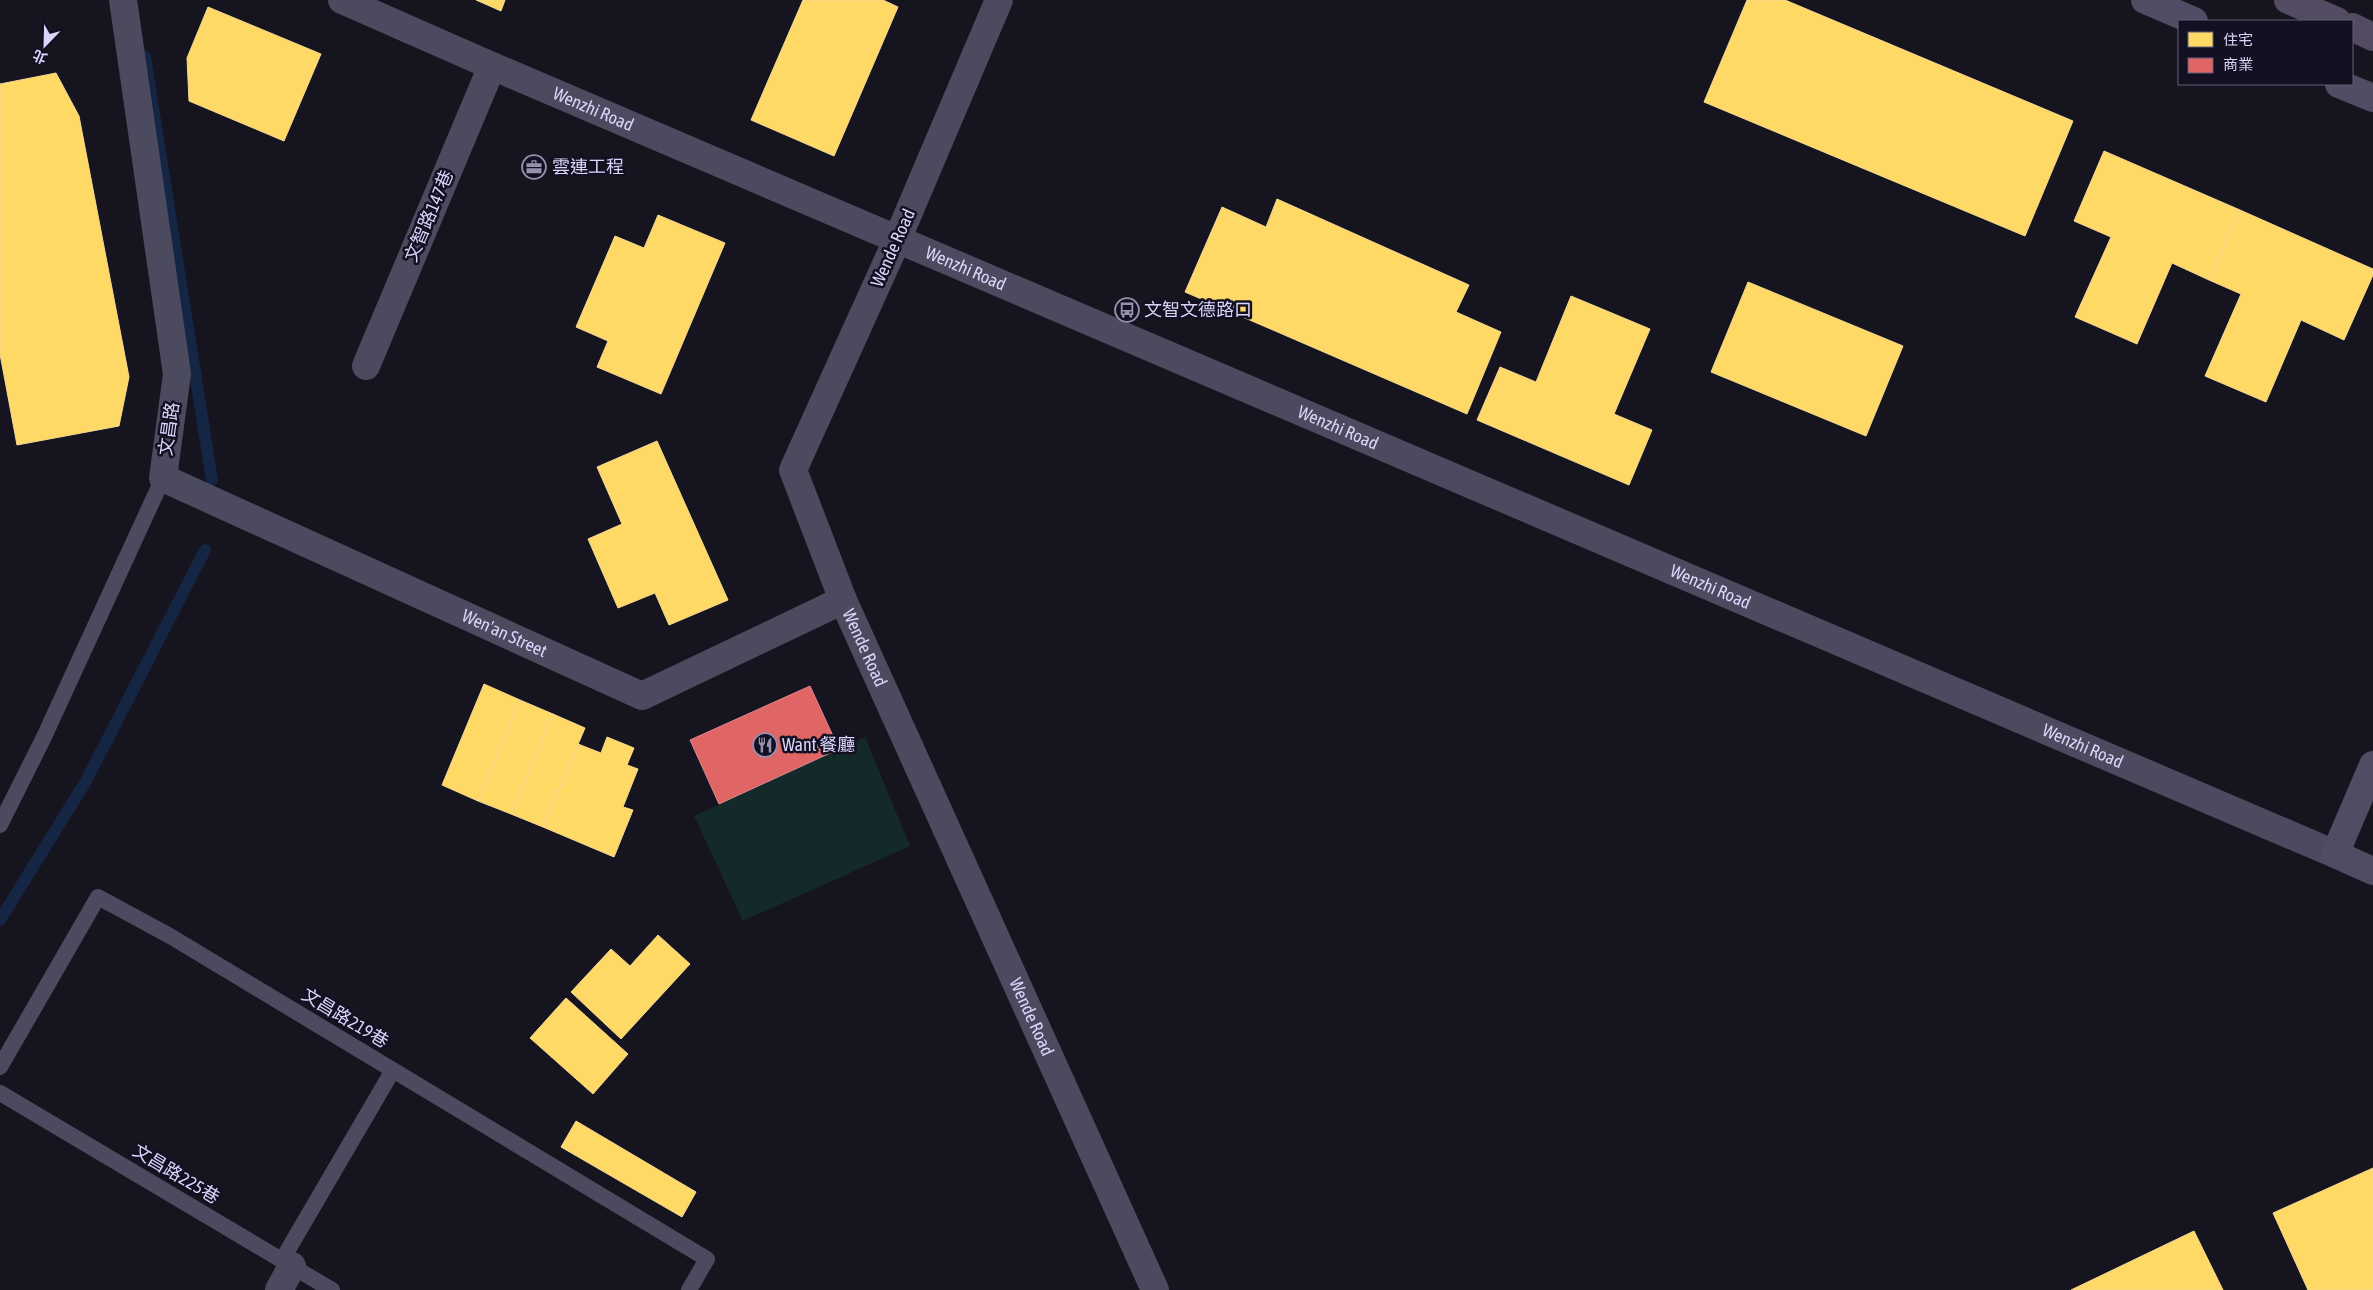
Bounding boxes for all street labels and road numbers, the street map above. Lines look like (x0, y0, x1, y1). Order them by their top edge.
street label: Wenzhi Road (550, 82, 637, 135)
street label: 文智路147巷 (400, 167, 457, 265)
street label: Wende Road (866, 206, 919, 290)
street label: Wenzhi Road (922, 242, 1009, 295)
street label: 文昌路 (154, 401, 183, 457)
street label: Wenzhi Road (1295, 401, 1382, 454)
street label: Wenzhi Road (1667, 560, 1754, 613)
street label: Wen'an Street (459, 605, 551, 661)
street label: Wende Road (838, 605, 892, 690)
street label: Wenzhi Road (2040, 719, 2127, 772)
street label: Wende Road (1005, 975, 1059, 1059)
street label: 文昌路219巷 (298, 983, 392, 1052)
street label: 文昌路225巷 (129, 1139, 223, 1208)

